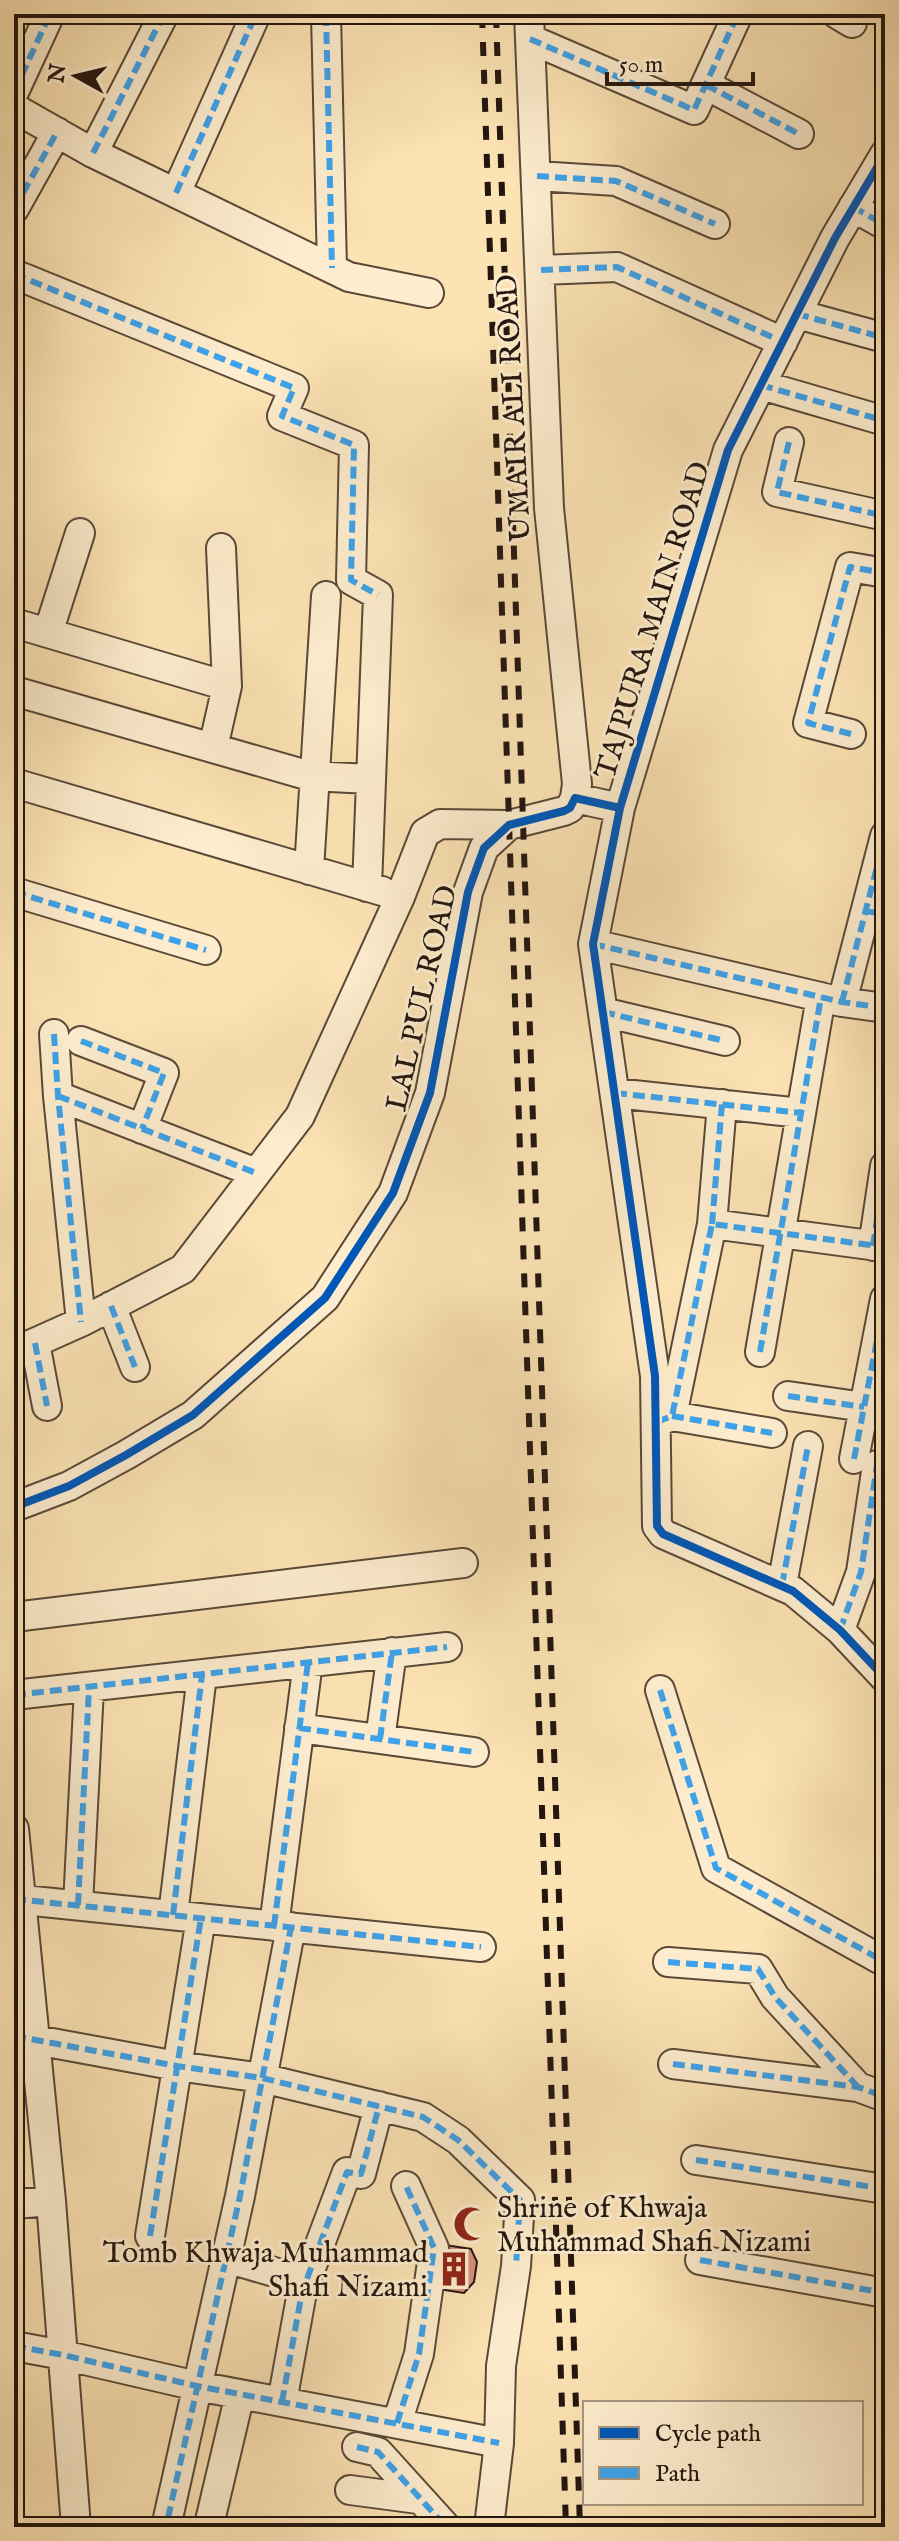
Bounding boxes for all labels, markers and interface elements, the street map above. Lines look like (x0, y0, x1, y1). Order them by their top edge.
north arrow (36, 36, 116, 116)
scale bar (607, 36, 753, 86)
text: 50 m (619, 50, 663, 81)
text: N (43, 62, 73, 86)
street label: UMAIR ALI ROAD (489, 273, 541, 543)
street label: TAJPURA MAIN ROAD (588, 457, 720, 784)
street label: LAL PUL ROAD (378, 882, 467, 1115)
place label: Shrine of Khwaja Muhammad Shafi Nizami (497, 2190, 811, 2262)
mosque icon: Shrine of Khwaja Muhammad Shafi Nizami (452, 2205, 490, 2243)
place label: Tomb Khwaja Muhammad Shafi Nizami (103, 2235, 429, 2307)
building icon: Tomb Khwaja Muhammad Shafi Nizami (435, 2250, 473, 2288)
legend (583, 2401, 863, 2505)
text: Cycle path (655, 2419, 761, 2450)
text: Path (655, 2459, 700, 2490)

